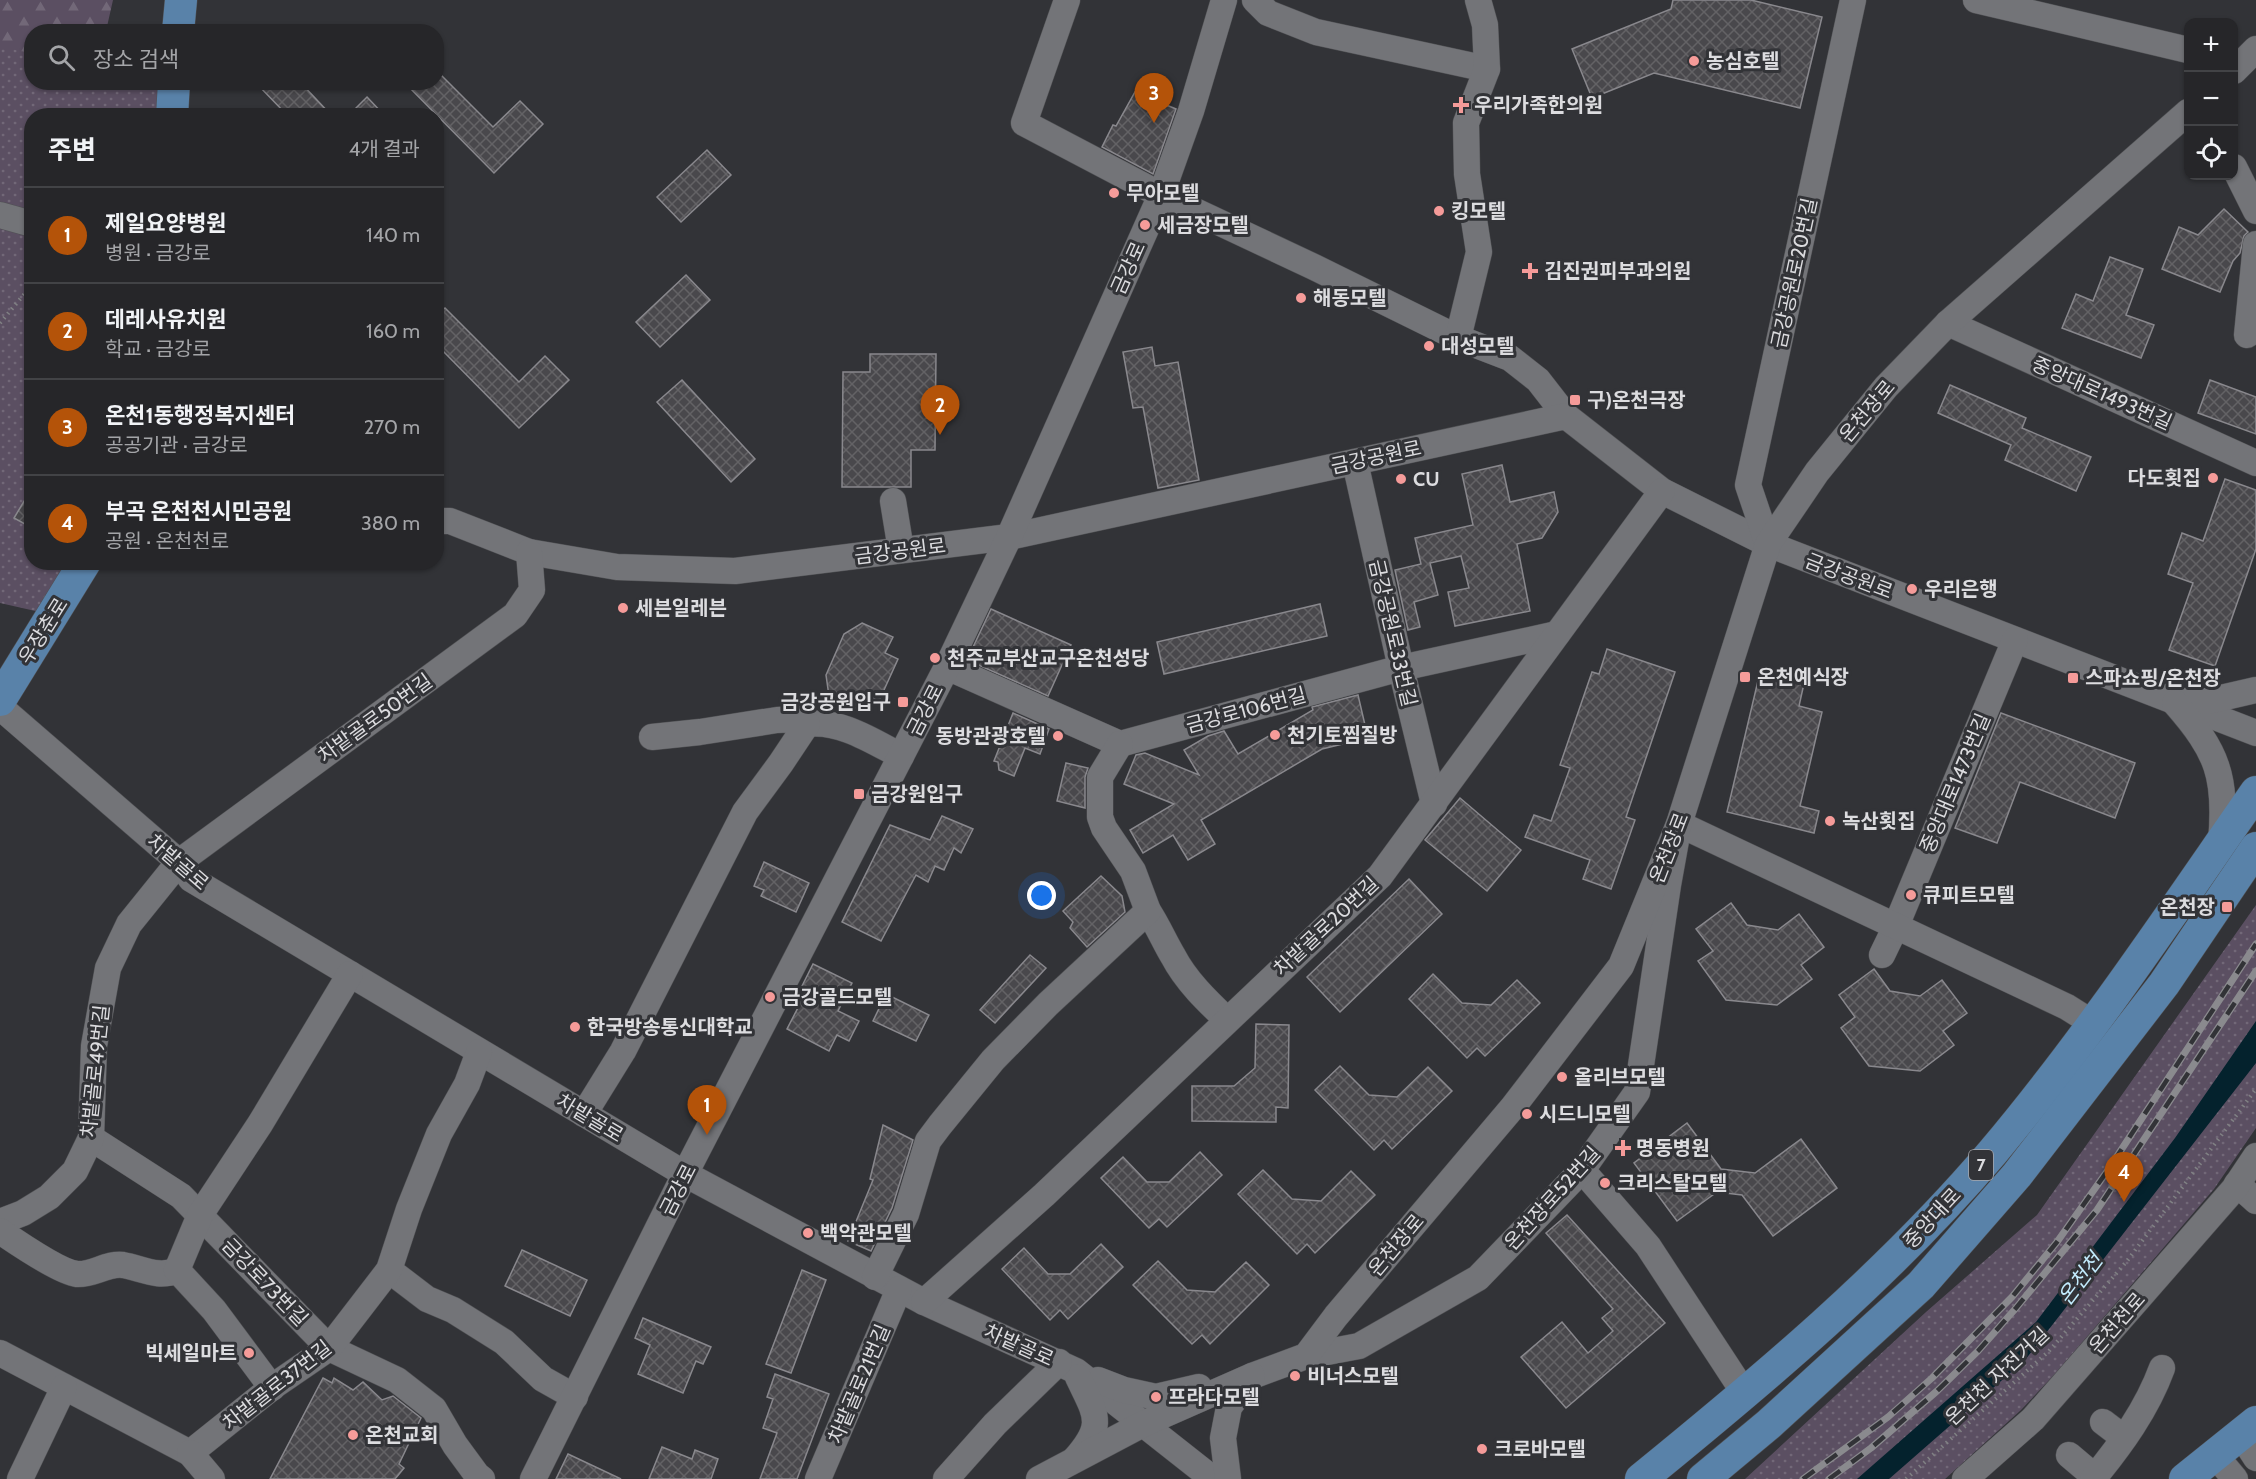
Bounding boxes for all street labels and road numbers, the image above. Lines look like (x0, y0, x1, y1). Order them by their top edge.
street label: 금강공원로20번길 (1766, 196, 1822, 350)
street label: 금강로 (1106, 238, 1150, 298)
street label: 중앙대로1493번길 (2028, 351, 2176, 435)
street label: 온천장로 (1834, 375, 1900, 447)
street label: 금강공원로 (1329, 436, 1423, 478)
street label: 금강공원로 (853, 533, 947, 569)
street label: 금강공원로 (1802, 548, 1896, 604)
street label: 금강공원로33번길 (1364, 557, 1422, 709)
street label: 우장춘로 (13, 593, 73, 669)
street label: 차밭골로50번길 (313, 669, 437, 767)
street label: 금강로 (902, 680, 948, 740)
street label: 금강로106번길 (1183, 682, 1309, 738)
street label: 중앙대로1473번길 (1915, 710, 1995, 856)
street label: 온천장로 (1645, 809, 1693, 887)
street label: 차밭골로 (142, 829, 214, 895)
street label: 차밭골로20번길 (1269, 871, 1383, 981)
street label: 차밭골로49번길 (76, 1003, 114, 1139)
street label: 차밭골로 (552, 1089, 628, 1147)
street label: 온천장로52번길 (1499, 1141, 1605, 1255)
road number: 7 (1969, 1150, 1993, 1180)
street label: 금강로 (655, 1160, 701, 1220)
street label: 중앙대로 (1898, 1183, 1966, 1253)
street label: 온천장로 (1363, 1209, 1429, 1281)
street label: 금강로73번길 (217, 1233, 313, 1331)
street label: 온천천로 (2084, 1287, 2150, 1359)
street label: 차밭골로 (980, 1319, 1058, 1371)
street label: 차밭골로21번길 (823, 1321, 895, 1447)
street label: 온천천 자전거길 (1940, 1322, 2054, 1430)
street label: 차밭골로37번길 (218, 1335, 336, 1435)

